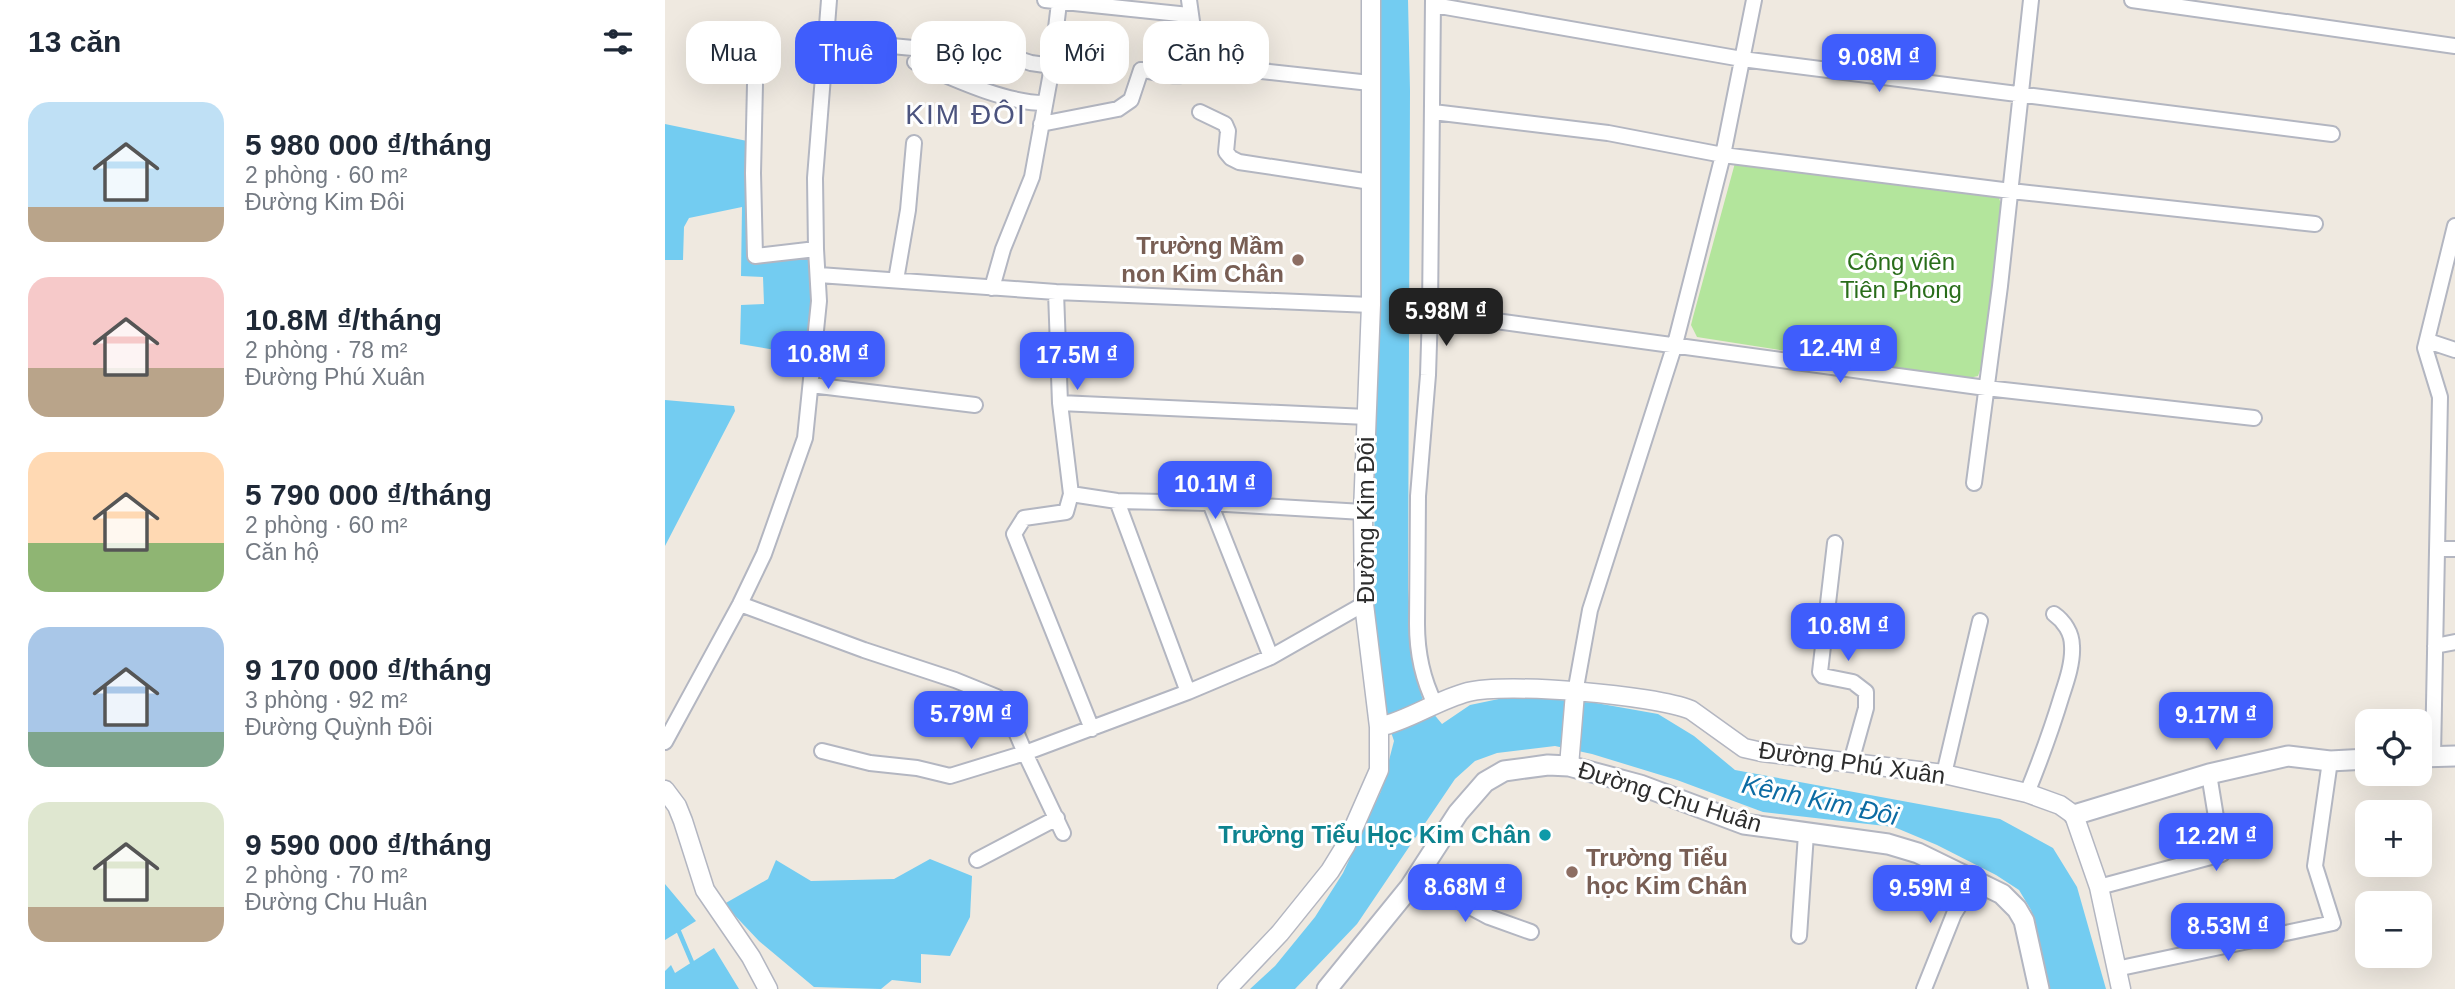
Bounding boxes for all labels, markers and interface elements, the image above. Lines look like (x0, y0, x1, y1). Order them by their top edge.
chip: Mua (686, 21, 781, 84)
chip: Thuê (795, 21, 897, 84)
chip: Bộ lọc (911, 21, 1026, 84)
chip: Mới (1040, 21, 1129, 84)
chip: Căn hộ (1143, 21, 1269, 84)
icon: filters (599, 23, 637, 61)
text: 13 căn (28, 25, 121, 58)
pin: 9.08M ₫ (1814, 34, 1944, 94)
text: 9.08M ₫ (1838, 44, 1920, 70)
district label: KIM ĐÔI (905, 99, 1027, 130)
text: 5 980 000 ₫/tháng (245, 128, 492, 161)
icon: home (84, 130, 168, 214)
text: 2 phòng · 60 m² (245, 162, 407, 188)
text: Đường Kim Đôi (245, 189, 405, 215)
place label: Trường Mầm non Kim Chân (1121, 232, 1284, 287)
park label: Công viên Tiên Phong (1840, 248, 1962, 303)
marker: Trường Mầm non Kim Chân (1290, 252, 1306, 268)
pin: 5.98M ₫ (1381, 288, 1511, 348)
text: 5.98M ₫ (1405, 298, 1487, 324)
text: 10.8M ₫/tháng (245, 303, 442, 336)
icon: home (84, 305, 168, 389)
pin: 12.4M ₫ (1775, 326, 1905, 385)
pin: 10.8M ₫ (763, 332, 893, 391)
pin: 17.5M ₫ (1012, 332, 1142, 392)
text: 12.4M ₫ (1799, 335, 1881, 361)
text: 2 phòng · 78 m² (245, 337, 407, 363)
text: 10.8M ₫ (787, 341, 869, 367)
text: 17.5M ₫ (1036, 342, 1118, 368)
text: Đường Phú Xuân (245, 364, 425, 390)
street label: Đường Kim Đôi (1352, 437, 1379, 603)
pin: 10.1M ₫ (1150, 462, 1280, 521)
text: 10.1M ₫ (1174, 471, 1256, 497)
text: 5 790 000 ₫/tháng (245, 478, 492, 511)
icon: home (84, 480, 168, 564)
text: 2 phòng · 60 m² (245, 512, 407, 538)
text: Căn hộ (245, 539, 319, 565)
pin: 10.8M ₫ (1783, 604, 1913, 663)
text: 10.8M ₫ (1807, 613, 1889, 639)
text: 9 170 000 ₫/tháng (245, 653, 492, 686)
icon: home (84, 655, 168, 739)
text: 3 phòng · 92 m² (245, 687, 407, 713)
pin: 5.79M ₫ (906, 692, 1036, 751)
pin: 9.17M ₫ (2151, 692, 2281, 752)
text: 5.79M ₫ (930, 701, 1012, 727)
text: 9.17M ₫ (2175, 702, 2257, 728)
map controls (2355, 709, 2432, 968)
button: locate (2355, 709, 2432, 786)
text: Đường Quỳnh Đôi (245, 714, 433, 740)
street label: Đường Phú Xuân (1757, 736, 1947, 789)
street label: Đường Chu Huân (1575, 756, 1765, 837)
water label: Kênh Kim Đôi (1739, 769, 1902, 831)
button: + (2355, 800, 2432, 877)
pin: 12.2M ₫ (2151, 814, 2281, 873)
place label: Trường Tiểu Học Kim Chân (1218, 821, 1531, 848)
text: 12.2M ₫ (2175, 823, 2257, 849)
marker: Trường Tiểu Học Kim Chân (1537, 827, 1553, 843)
text: 9 590 000 ₫/tháng (245, 828, 492, 861)
icon: home (84, 830, 168, 914)
place label: Trường Tiểu học Kim Chân (1586, 844, 1747, 899)
text: 2 phòng · 70 m² (245, 862, 407, 888)
pin: 8.68M ₫ (1400, 864, 1530, 924)
marker: Trường Tiểu học Kim Chân (1564, 864, 1580, 880)
pin: 9.59M ₫ (1865, 866, 1995, 925)
text: 8.68M ₫ (1424, 874, 1506, 900)
text: 9.59M ₫ (1889, 875, 1971, 901)
text: Đường Chu Huân (245, 889, 428, 915)
button: − (2355, 891, 2432, 968)
pin: 8.53M ₫ (2163, 904, 2293, 963)
text: 8.53M ₫ (2187, 913, 2269, 939)

